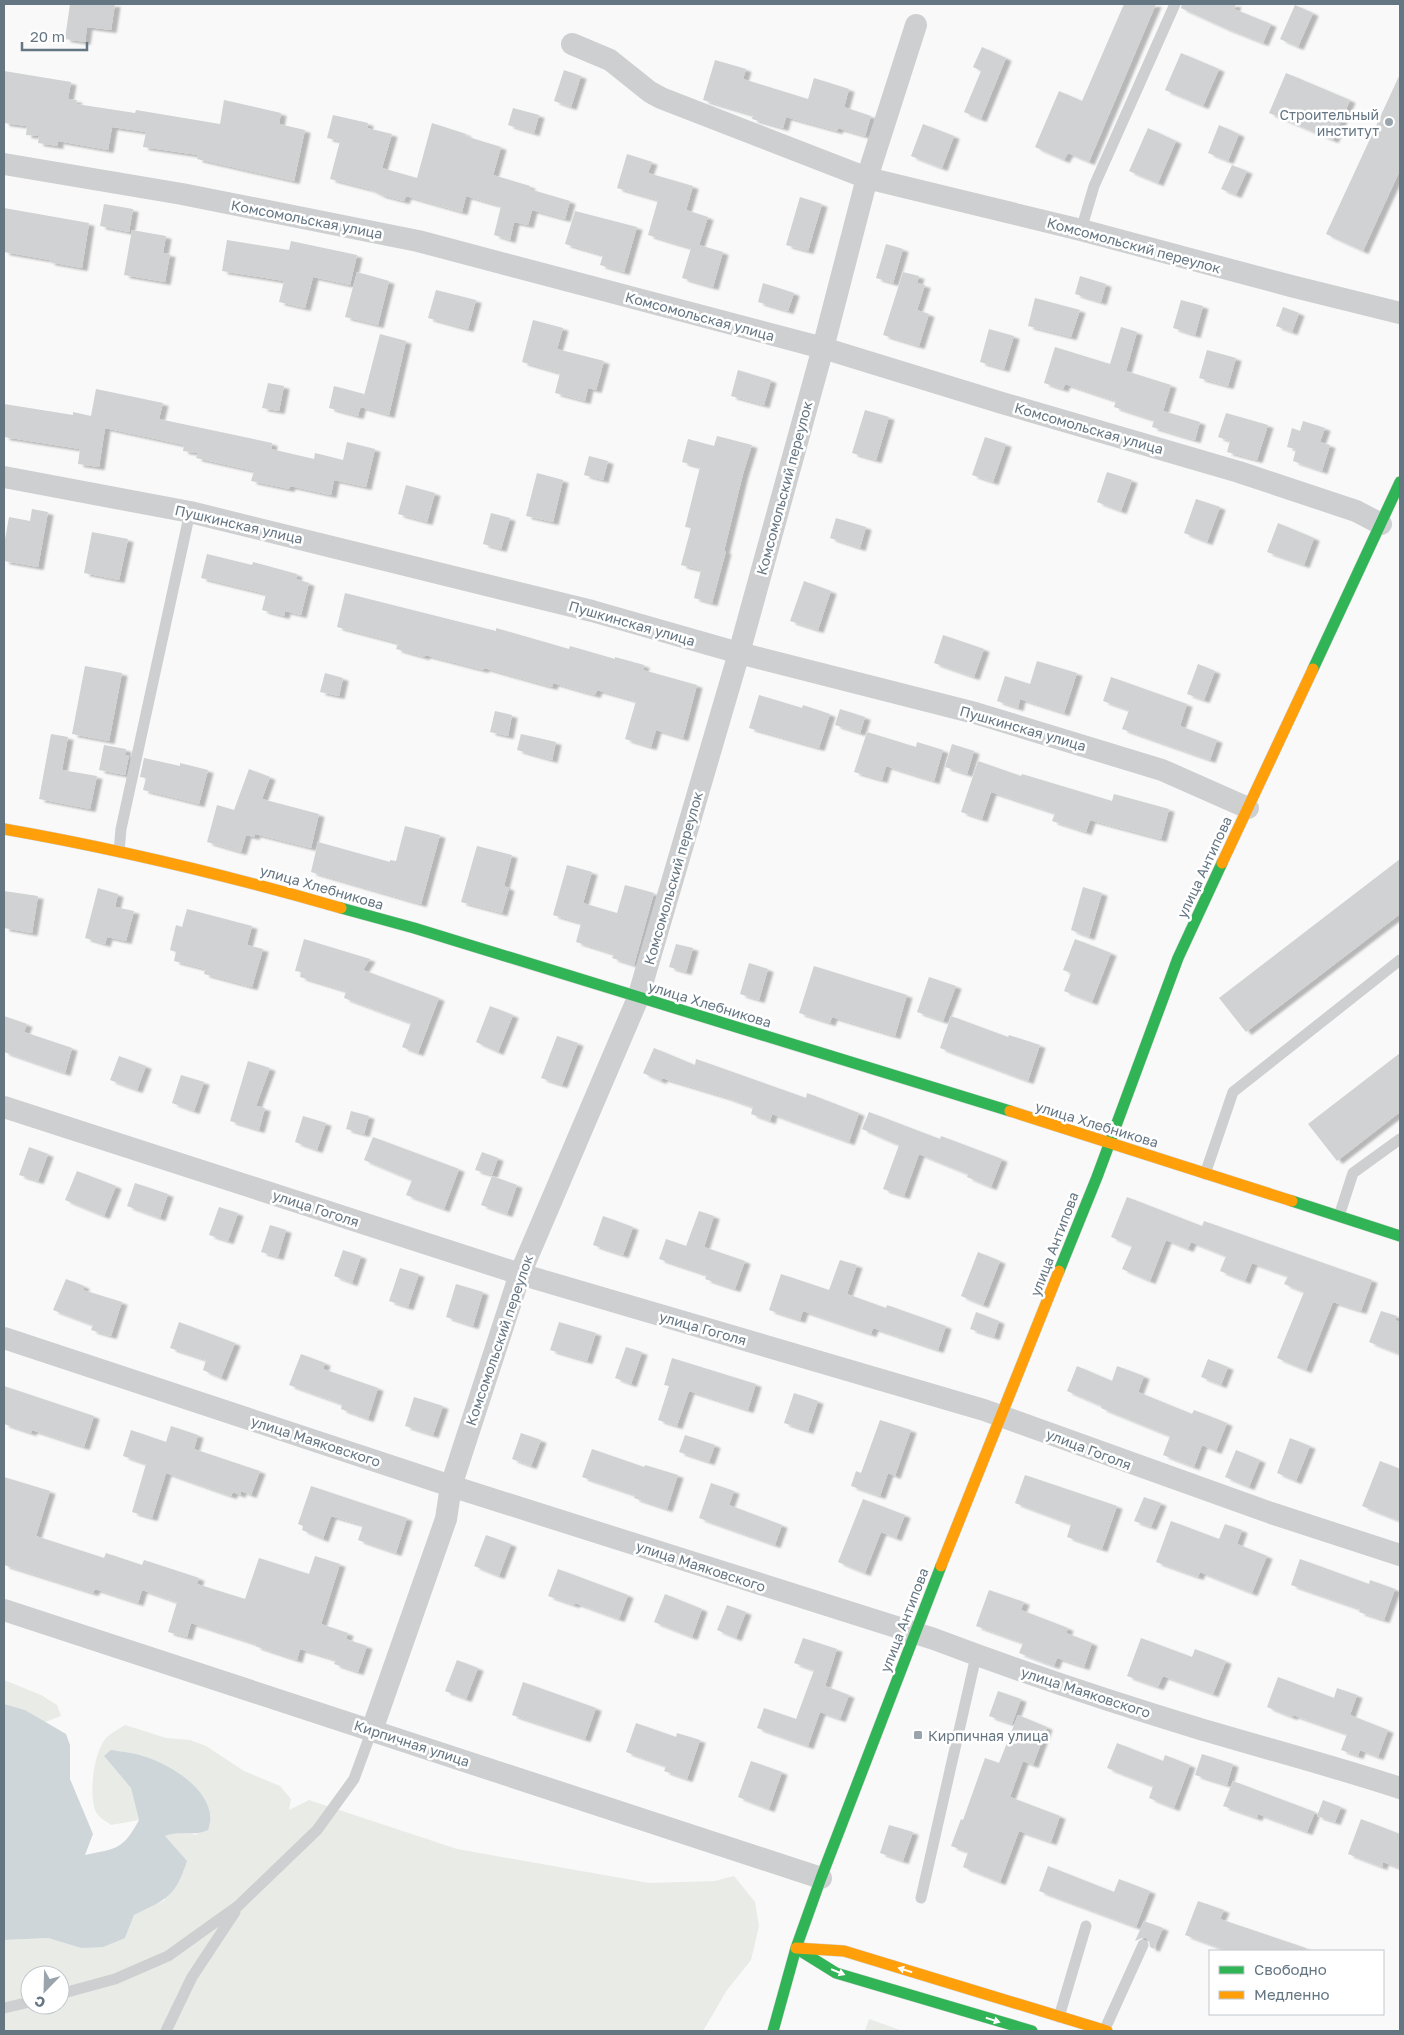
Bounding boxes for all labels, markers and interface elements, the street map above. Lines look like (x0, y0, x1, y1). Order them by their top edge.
scale bar (22, 20, 88, 52)
text: 20 m (30, 27, 65, 45)
place label: Строительный институт (1280, 106, 1379, 139)
marker: Строительный институт (1383, 116, 1395, 128)
street label: Комсомольская улица (230, 196, 384, 242)
street label: Комсомольский переулок (1045, 214, 1223, 276)
street label: Комсомольская улица (623, 288, 777, 344)
street label: Комсомольский переулок (753, 399, 815, 577)
street label: Комсомольская улица (1013, 399, 1165, 457)
street label: Пушкинская улица (173, 501, 305, 547)
street label: Пушкинская улица (567, 597, 697, 649)
street label: Пушкинская улица (958, 702, 1088, 754)
street label: Комсомольский переулок (640, 789, 706, 967)
street label: улица Антипова (1173, 813, 1235, 921)
street label: улица Хлебникова (258, 861, 386, 913)
street label: улица Хлебникова (646, 977, 774, 1031)
street label: улица Хлебникова (1033, 1097, 1161, 1151)
street label: улица Гоголя (271, 1186, 361, 1230)
street label: улица Антипова (1026, 1189, 1082, 1299)
street label: Комсомольский переулок (462, 1252, 536, 1428)
street label: улица Гоголя (657, 1307, 749, 1349)
street label: улица Маяковского (249, 1412, 383, 1470)
street label: улица Гоголя (1044, 1425, 1134, 1473)
street label: улица Маяковского (634, 1537, 768, 1595)
street label: улица Антипова (876, 1565, 932, 1675)
street label: улица Маяковского (1019, 1663, 1153, 1721)
street label: Кирпичная улица (352, 1716, 472, 1770)
place label: Кирпичная улица (928, 1727, 1049, 1744)
marker: Кирпичная улица (912, 1729, 924, 1741)
legend (1209, 1950, 1384, 2015)
text: Свободно (1254, 1960, 1327, 1978)
north arrow (20, 1965, 70, 2015)
one-way arrow (897, 1966, 912, 1974)
one-way arrow (831, 1968, 846, 1976)
text: Медленно (1254, 1985, 1330, 2003)
text: С (32, 1993, 48, 2012)
one-way arrow (986, 2016, 1001, 2024)

